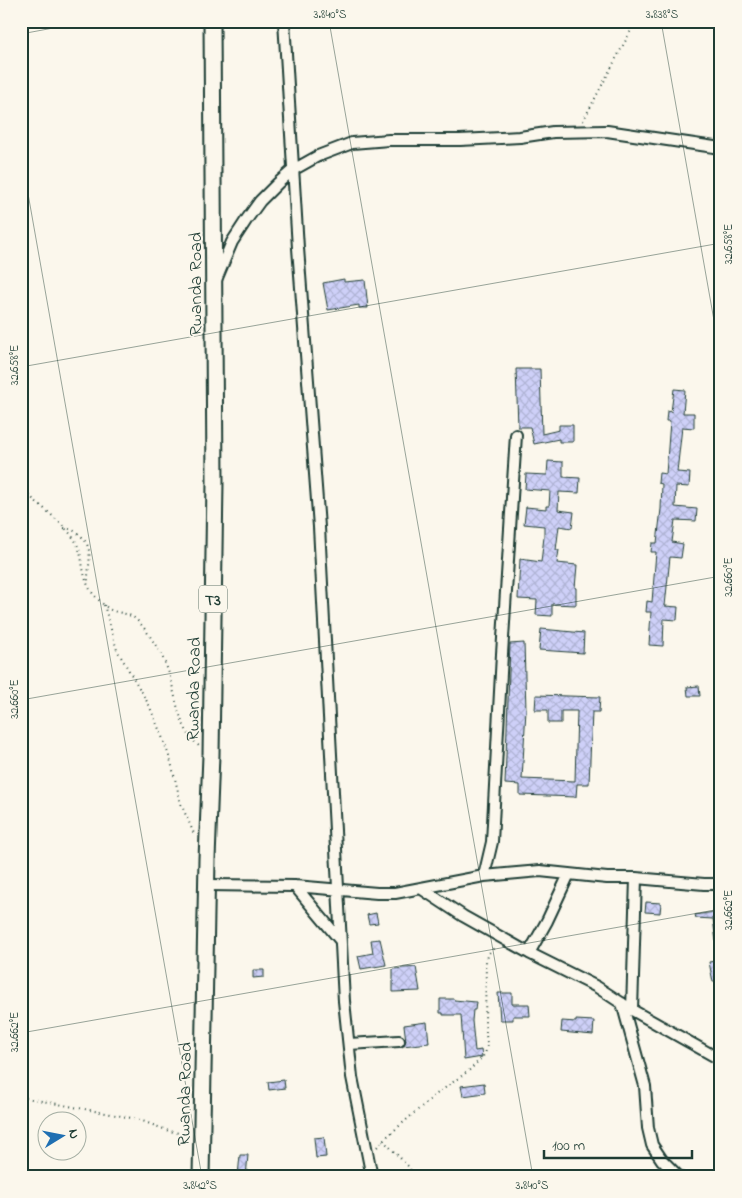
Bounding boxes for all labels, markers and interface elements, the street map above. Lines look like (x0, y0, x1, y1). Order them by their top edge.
text: 3.840°S (314, 6, 347, 24)
text: 3.838°S (646, 6, 678, 24)
text: 32.658°E (720, 224, 738, 264)
street label: Rwanda Road (184, 232, 210, 336)
text: 32.658°E (6, 345, 24, 385)
text: 32.660°E (720, 557, 738, 597)
road number: T3 (199, 586, 227, 612)
street label: Rwanda Road (181, 637, 209, 741)
text: 32.660°E (6, 679, 24, 719)
text: 32.662°E (720, 890, 738, 930)
text: 32.662°E (6, 1012, 24, 1052)
street label: Rwanda Road (172, 1042, 200, 1146)
north arrow (38, 1110, 88, 1160)
text: N (62, 1128, 84, 1140)
scale bar (544, 1128, 692, 1160)
text: 100 m (552, 1135, 585, 1157)
text: 3.842°S (183, 1177, 217, 1195)
text: 3.840°S (516, 1177, 549, 1195)

